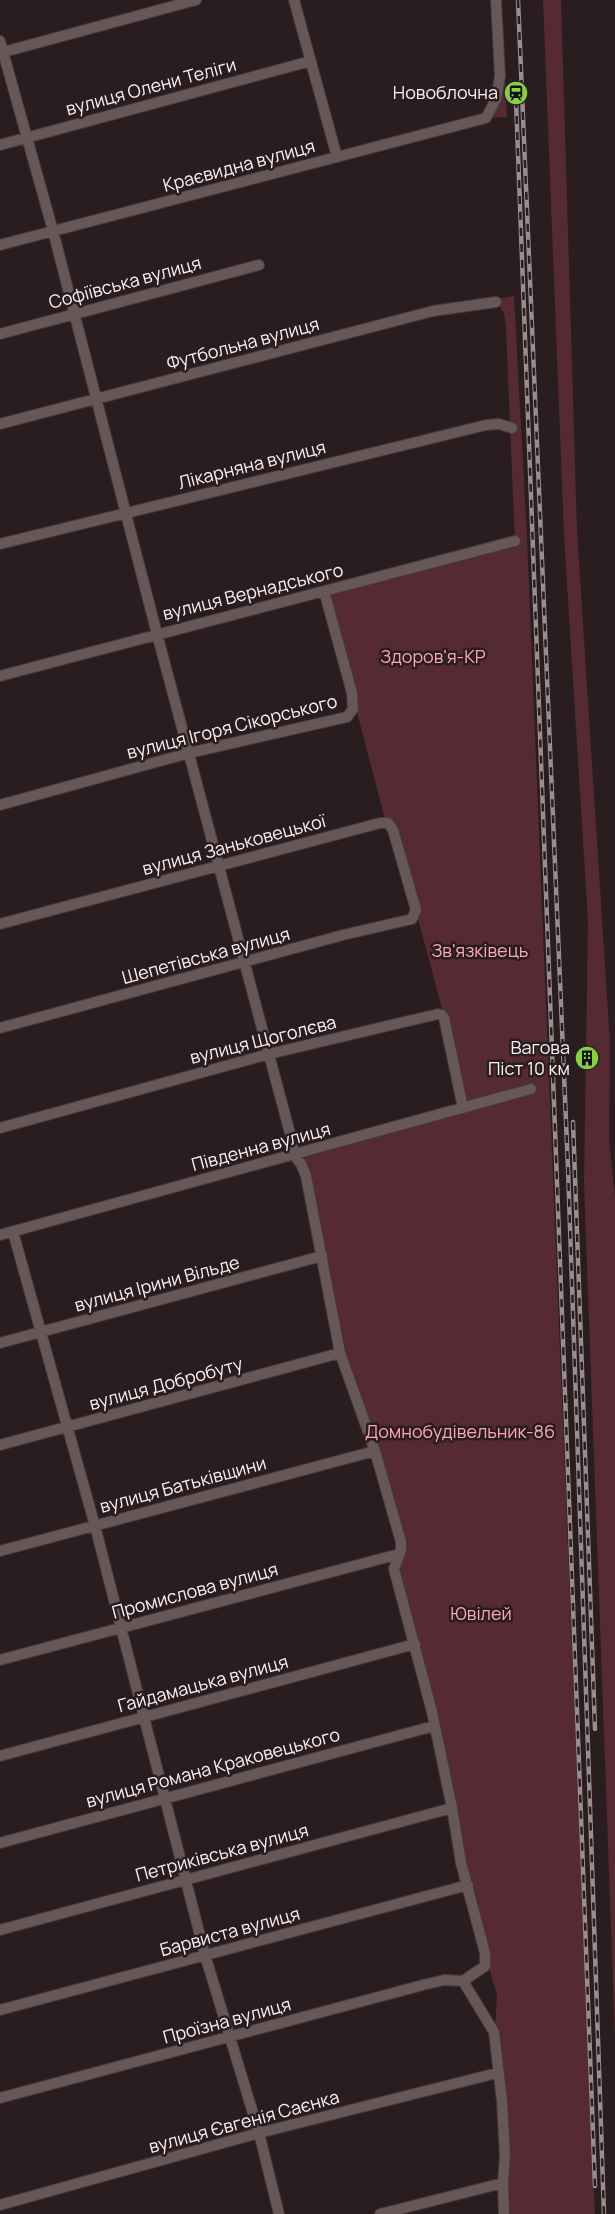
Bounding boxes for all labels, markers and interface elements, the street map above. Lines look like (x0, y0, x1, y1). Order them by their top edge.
street label: вулиця Олени Теліги (63, 52, 239, 120)
place label: Новоблочна (393, 80, 498, 104)
station icon: Новоблочна (503, 80, 529, 106)
street label: Краєвидна вулиця (160, 133, 317, 197)
street label: Софіївська вулиця (46, 250, 204, 314)
street label: Футбольна вулиця (164, 311, 322, 375)
street label: Лікарняна вулиця (175, 434, 328, 494)
street label: вулиця Вернадського (160, 557, 346, 625)
park label: Здоров'я-КР (380, 644, 486, 668)
street label: вулиця Ігоря Сікорського (124, 688, 340, 764)
street label: вулиця Заньковецької (139, 808, 329, 880)
street label: Шепетівська вулиця (119, 921, 292, 989)
park label: Зв'язківець (432, 938, 528, 962)
street label: вулиця Щоголєва (187, 1009, 338, 1069)
place label: Вагова Піст 10 км (488, 1035, 570, 1080)
building icon: Вагова Піст 10 км (574, 1045, 600, 1071)
street label: Південна вулиця (189, 1116, 333, 1176)
street label: вулиця Ірини Вільде (71, 1249, 242, 1317)
street label: вулиця Добробуту (86, 1351, 246, 1415)
park label: Домнобудівельник-86 (365, 1419, 555, 1443)
street label: вулиця Батьківщини (97, 1450, 269, 1518)
street label: Промислова вулиця (109, 1556, 280, 1624)
park label: Ювілей (450, 1601, 512, 1625)
street label: Гайдамацька вулиця (115, 1649, 291, 1717)
street label: вулиця Романа Краковецького (83, 1722, 342, 1813)
street label: Петриківська вулиця (133, 1817, 311, 1887)
street label: Барвиста вулиця (157, 1901, 302, 1961)
street label: Проїзна вулиця (160, 1991, 293, 2049)
street label: вулиця Євгенія Саєнка (146, 2084, 342, 2158)

